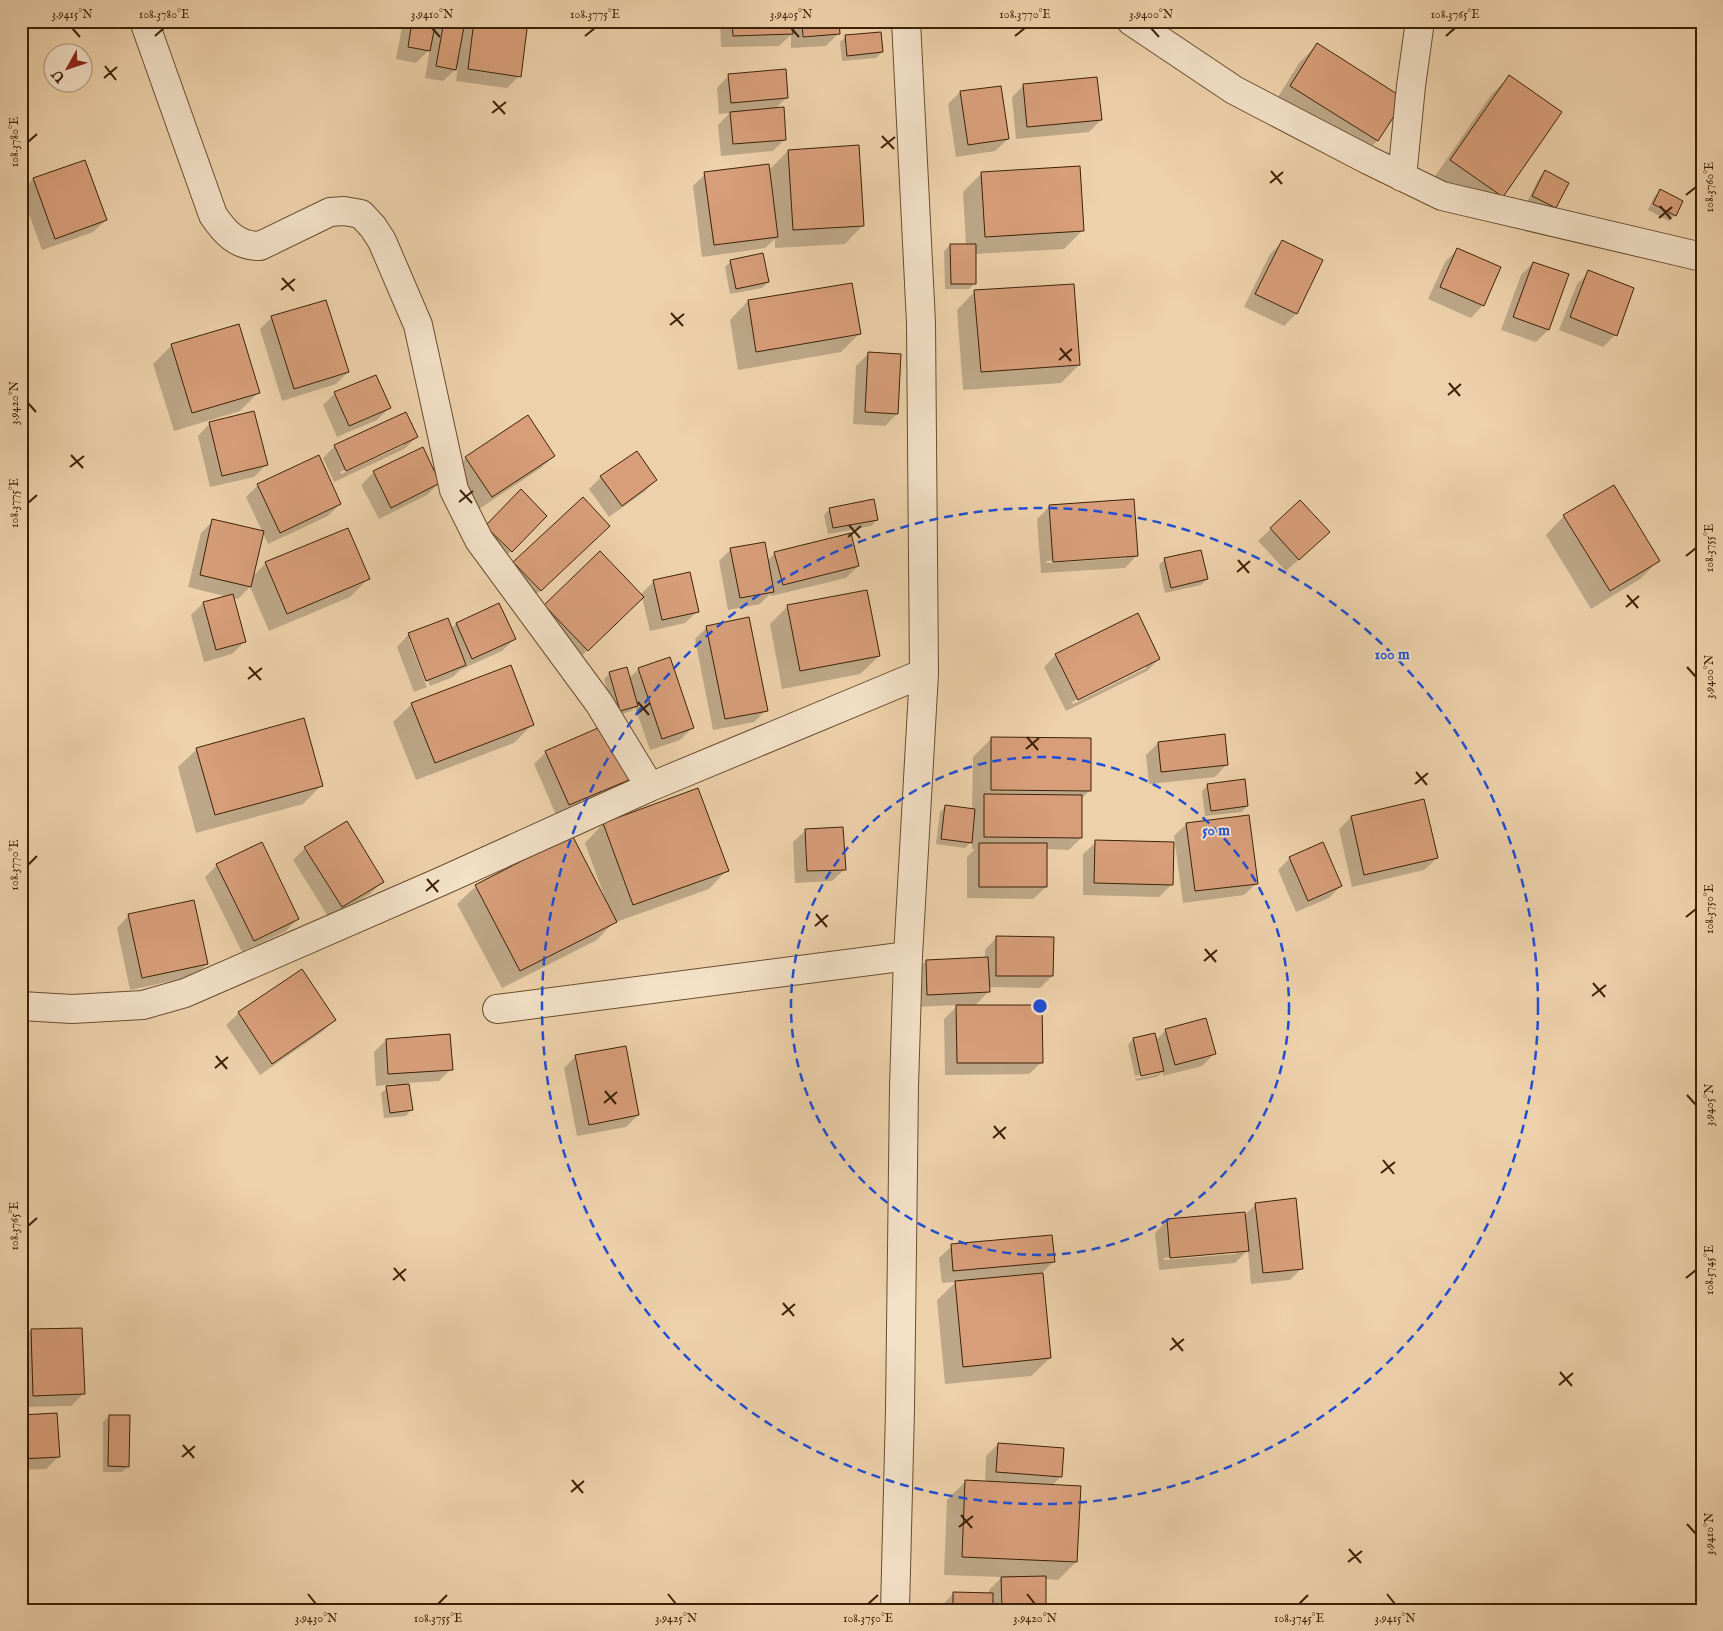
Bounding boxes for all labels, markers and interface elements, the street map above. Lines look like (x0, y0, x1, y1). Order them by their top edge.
text: 3.9415°N (51, 7, 93, 22)
text: 108.3780°E (139, 7, 189, 22)
text: 3.9410°N (411, 7, 454, 22)
text: 108.3775°E (570, 7, 620, 22)
text: 3.9405°N (770, 7, 813, 22)
text: 108.3770°E (999, 7, 1051, 22)
text: 3.9400°N (1129, 7, 1174, 22)
text: 108.3765°E (1430, 7, 1480, 22)
north arrow (42, 42, 92, 92)
text: U (47, 65, 70, 87)
text: 108.3780°E (7, 117, 22, 167)
text: 108.3760°E (1702, 162, 1717, 212)
text: 3.9420°N (7, 380, 22, 425)
text: 108.3775°E (7, 478, 22, 528)
text: 108.3755°E (1702, 524, 1717, 572)
text: 100 m (1374, 645, 1410, 664)
text: 3.9400°N (1702, 654, 1717, 699)
text: 50 m (1202, 821, 1230, 840)
text: 108.3770°E (7, 839, 22, 891)
text: 108.3750°E (1702, 884, 1717, 934)
centre of rings (1031, 997, 1049, 1015)
text: 3.9405°N (1702, 1083, 1717, 1126)
text: 108.3765°E (7, 1201, 22, 1251)
text: 108.3745°E (1702, 1245, 1717, 1295)
text: 3.9410°N (1702, 1512, 1717, 1555)
text: 3.9430°N (295, 1611, 338, 1626)
text: 108.3755°E (414, 1611, 462, 1626)
text: 3.9425°N (655, 1611, 698, 1626)
text: 108.3750°E (843, 1611, 893, 1626)
text: 3.9420°N (1013, 1611, 1058, 1626)
text: 108.3745°E (1274, 1611, 1324, 1626)
text: 3.9415°N (1374, 1611, 1416, 1626)

